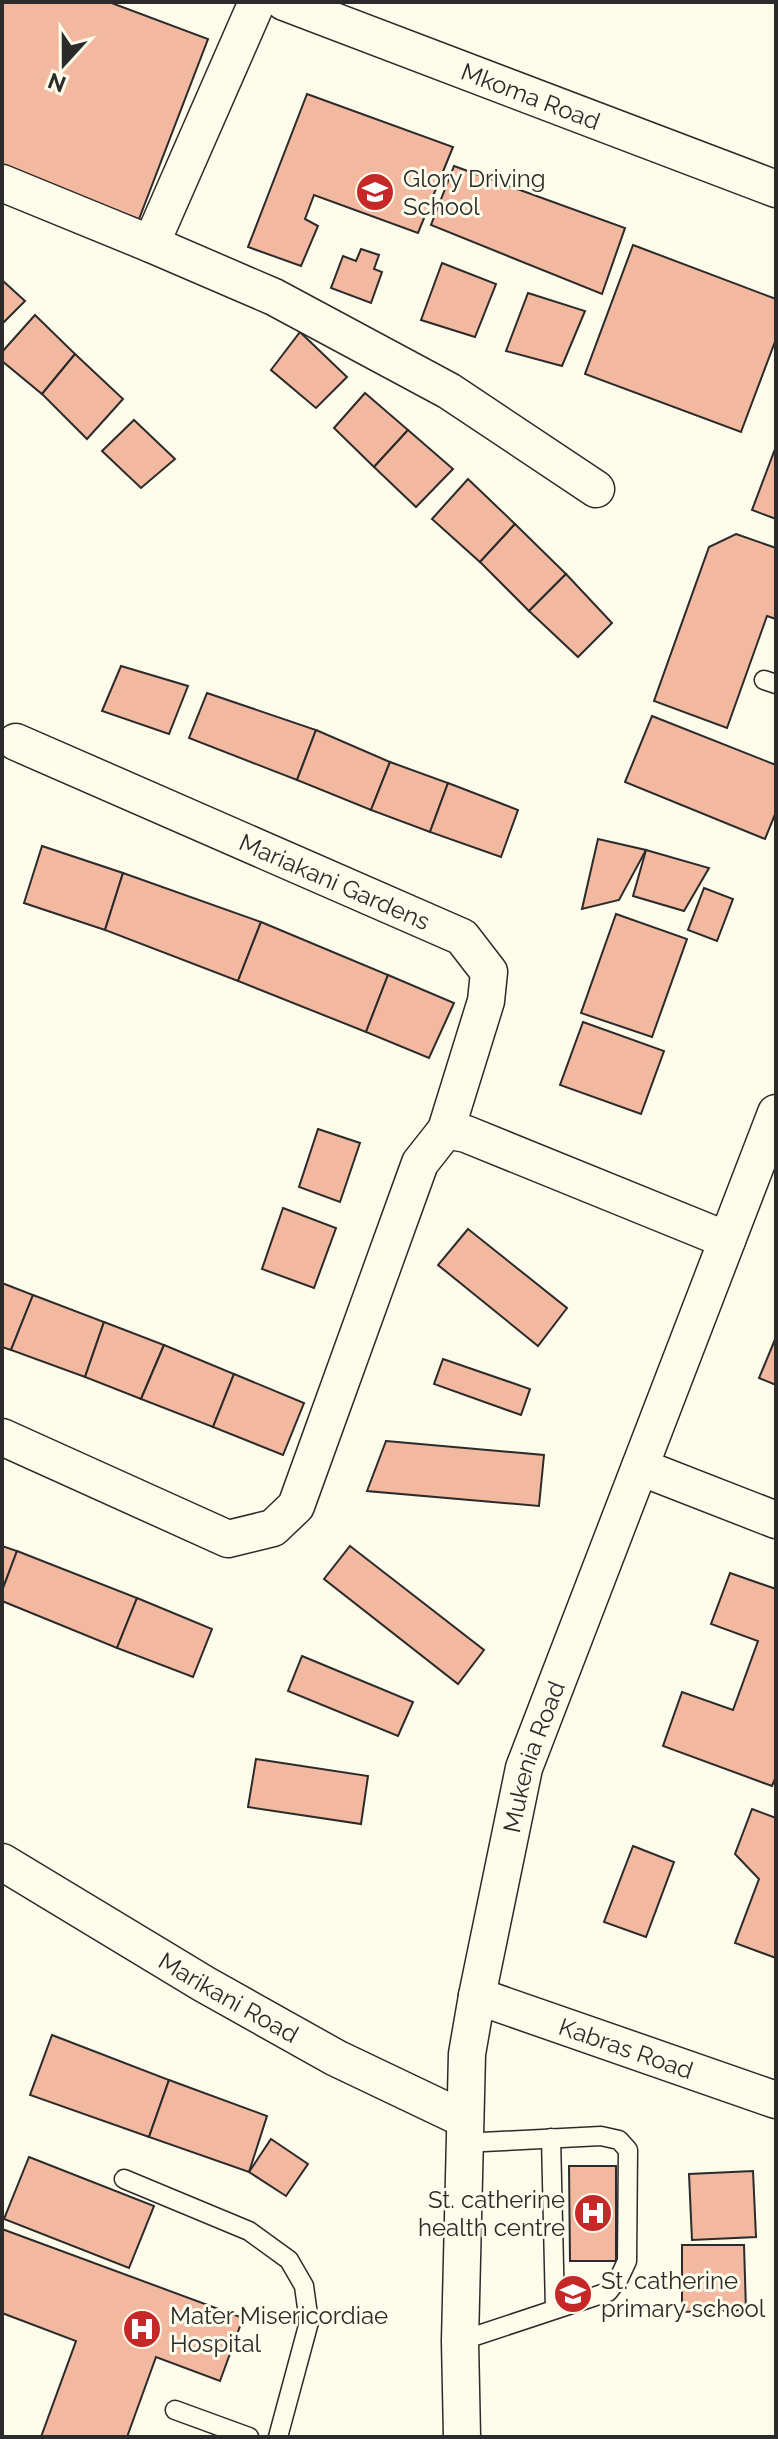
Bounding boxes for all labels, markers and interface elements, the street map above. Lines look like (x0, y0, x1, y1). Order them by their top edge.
north arrow (24, 24, 104, 104)
street label: Mkoma Road (457, 56, 604, 135)
text: N (44, 68, 69, 98)
place label: Glory Driving School (403, 164, 546, 221)
school or university icon: Glory Driving School (354, 171, 396, 213)
street label: Mariakani Gardens (235, 827, 435, 936)
street label: Mukenia Road (497, 1677, 571, 1835)
street label: Marikani Road (154, 1946, 304, 2049)
street label: Kabras Road (555, 2011, 697, 2085)
place label: St. catherine health centre (418, 2185, 565, 2242)
hospital icon: St. catherine health centre (572, 2192, 614, 2234)
place label: St. catherine primary school (601, 2266, 766, 2323)
school or university icon: St. catherine primary school (552, 2273, 594, 2315)
place label: Mater Misericordiae Hospital (170, 2301, 388, 2358)
hospital icon: Mater Misericordiae Hospital (121, 2308, 163, 2350)

